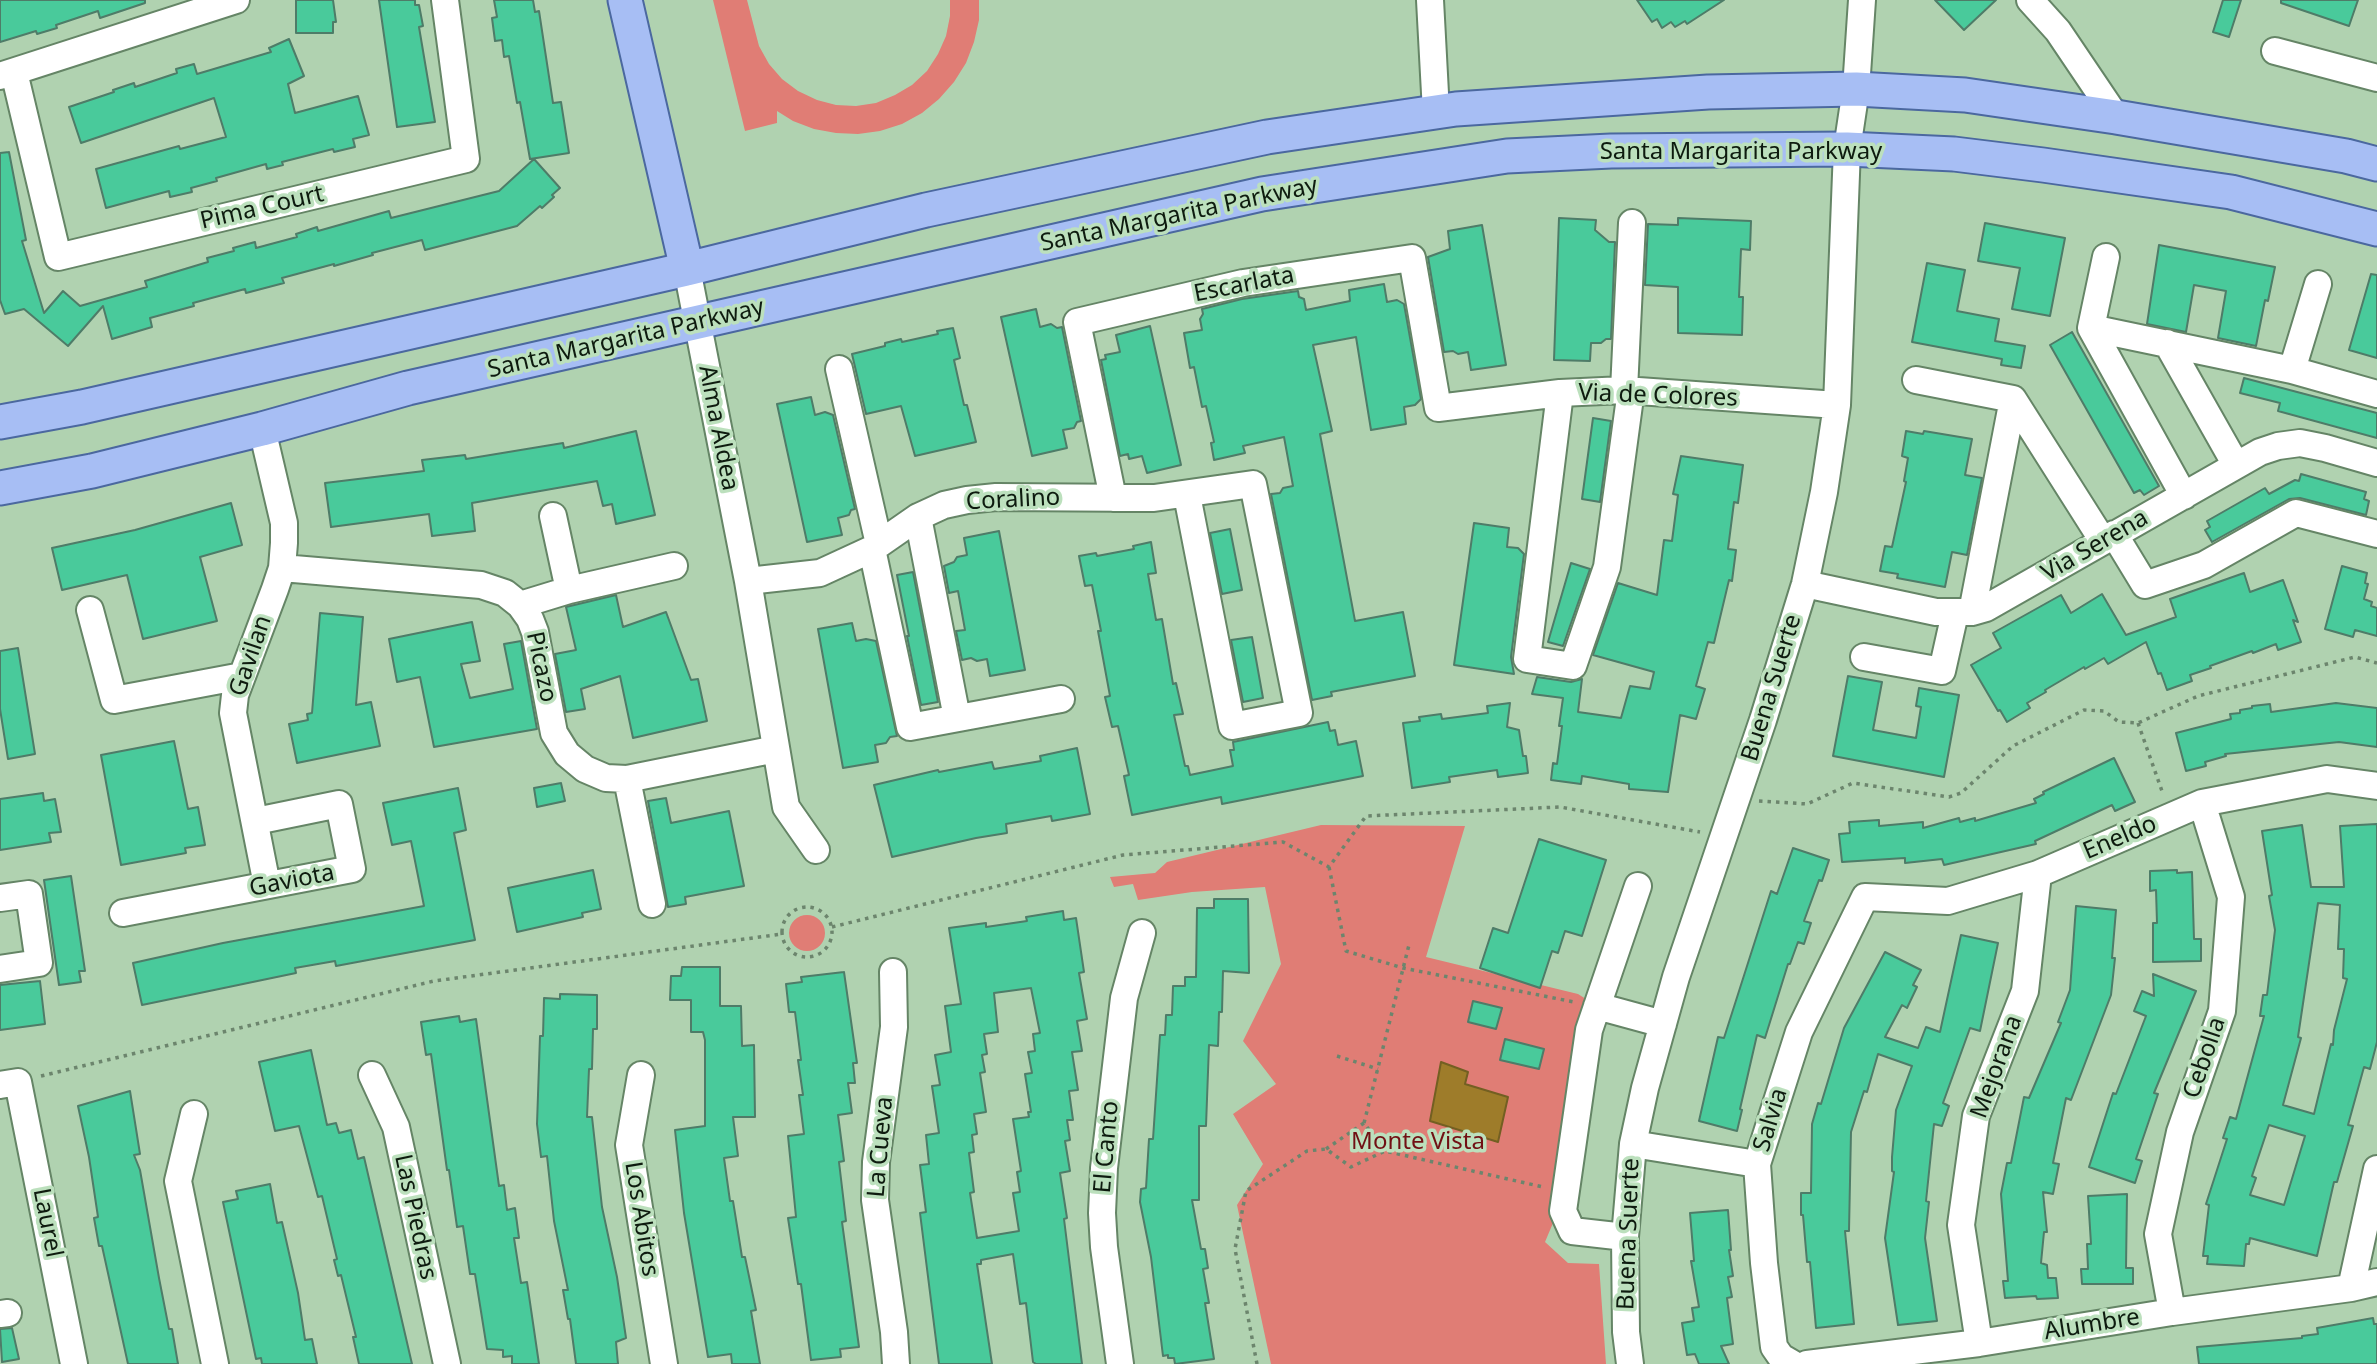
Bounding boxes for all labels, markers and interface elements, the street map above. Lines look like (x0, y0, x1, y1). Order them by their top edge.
street label: Santa Margarita Parkway (1600, 138, 1882, 166)
street label: Santa Margarita Parkway (1038, 172, 1320, 258)
street label: Pima Court (197, 180, 327, 236)
street label: Escarlata (1191, 261, 1297, 309)
street label: Santa Margarita Parkway (485, 293, 767, 385)
street label: Alma Aldea (692, 363, 744, 493)
street label: Via de Colores (1578, 379, 1738, 413)
street label: Coralino (965, 483, 1061, 517)
street label: Via Serena (2037, 504, 2153, 588)
street label: Buena Suerte (1736, 611, 1808, 765)
street label: Gavilan (224, 612, 278, 700)
street label: Picazo (519, 629, 563, 705)
street label: Eneldo (2079, 810, 2161, 866)
street label: Gaviota (247, 859, 337, 903)
street label: Mejorana (1965, 1012, 2029, 1122)
street label: Cebolla (2178, 1014, 2232, 1102)
street label: Salvia (1748, 1085, 1794, 1155)
street label: La Cueva (862, 1095, 900, 1199)
street label: El Canto (1089, 1100, 1125, 1194)
park label: Monte Vista (1351, 1128, 1485, 1156)
street label: Las Piedras (388, 1152, 442, 1282)
street label: Buena Suerte (1612, 1157, 1646, 1311)
street label: Los Abitos (618, 1160, 664, 1278)
street label: Laurel (26, 1186, 68, 1260)
street label: Alumbre (2042, 1303, 2142, 1347)

